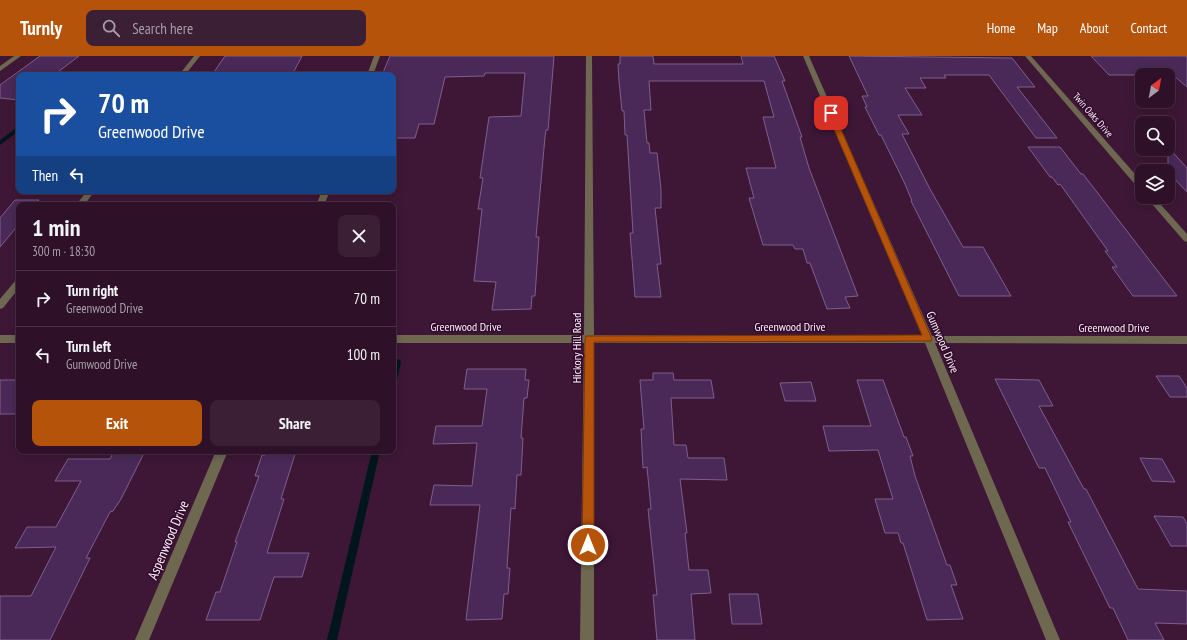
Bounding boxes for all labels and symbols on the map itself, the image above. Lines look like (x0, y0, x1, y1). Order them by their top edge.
north arrow (1135, 68, 1175, 108)
street label: Twin Oaks Drive (1070, 90, 1116, 140)
pin (814, 96, 848, 130)
street label: Gumwood Drive (923, 309, 963, 375)
street label: Hickory Hill Road (569, 313, 584, 383)
street label: Greenwood Drive (430, 319, 502, 334)
street label: Greenwood Drive (754, 319, 826, 334)
street label: Greenwood Drive (1078, 320, 1150, 335)
street label: Aspenwood Drive (143, 498, 193, 582)
position arrow (567, 524, 609, 566)

